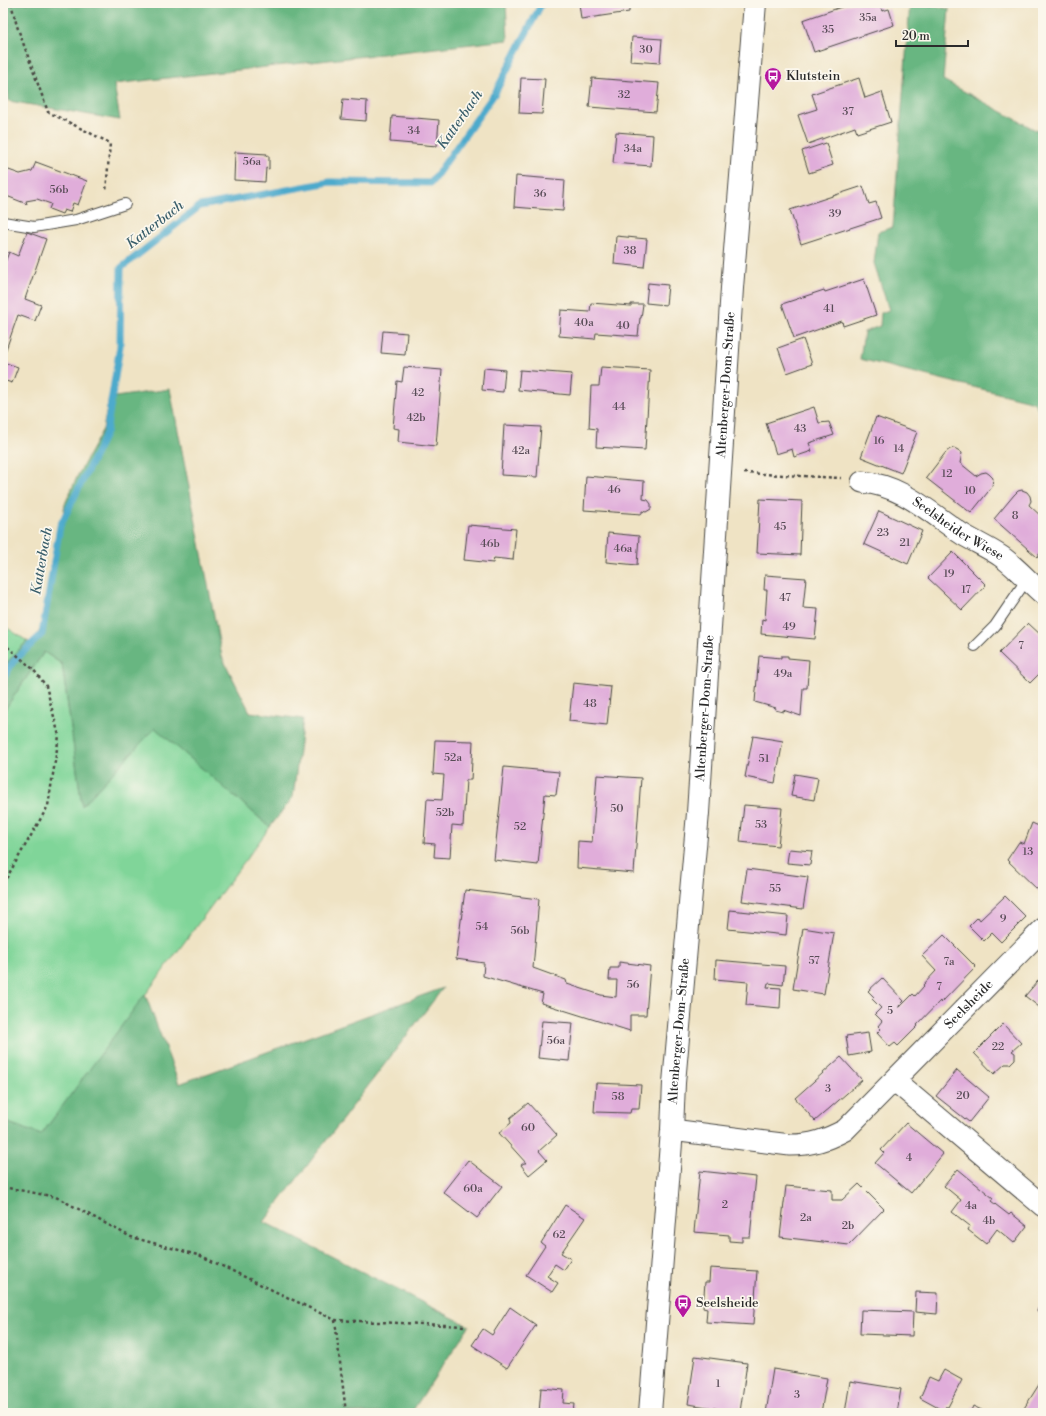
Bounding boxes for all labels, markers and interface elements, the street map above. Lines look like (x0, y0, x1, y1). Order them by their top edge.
house number: 35a (859, 11, 877, 25)
scale bar (896, 22, 968, 48)
house number: 35 (822, 23, 834, 37)
text: 20 m (902, 29, 930, 44)
house number: 30 (639, 43, 653, 57)
bus stop icon: Klutstein (763, 66, 783, 91)
place label: Klutstein (786, 68, 840, 84)
water label: Katterbach (433, 87, 487, 153)
house number: 32 (618, 88, 630, 102)
house number: 37 (842, 105, 854, 119)
house number: 34 (408, 124, 421, 138)
house number: 34a (624, 142, 643, 156)
house number: 56a (243, 155, 262, 169)
house number: 56b (50, 183, 69, 197)
house number: 36 (534, 187, 547, 201)
water label: Katterbach (122, 197, 188, 253)
house number: 39 (829, 207, 842, 221)
house number: 38 (624, 244, 637, 258)
house number: 41 (823, 302, 835, 316)
street label: Altenberger-Dom-Straße (713, 311, 738, 460)
house number: 40a (574, 316, 594, 330)
house number: 40 (616, 319, 630, 333)
house number: 42 (412, 386, 424, 400)
house number: 44 (612, 400, 626, 414)
house number: 42b (406, 411, 426, 425)
house number: 43 (794, 422, 806, 436)
house number: 16 (873, 434, 885, 448)
house number: 14 (894, 442, 905, 456)
house number: 42a (512, 444, 531, 458)
house number: 12 (941, 467, 953, 481)
house number: 46 (607, 483, 621, 497)
house number: 10 (964, 484, 976, 498)
street label: Seelsheider Wiese (909, 494, 1007, 564)
house number: 8 (1012, 509, 1019, 523)
house number: 45 (774, 520, 786, 534)
water label: Katterbach (27, 525, 57, 596)
house number: 23 (877, 526, 889, 540)
house number: 21 (899, 536, 911, 550)
house number: 46b (480, 537, 500, 551)
house number: 46a (614, 542, 633, 556)
house number: 19 (943, 567, 955, 581)
house number: 17 (961, 583, 971, 597)
house number: 47 (779, 591, 791, 605)
house number: 49 (782, 620, 796, 634)
street label: Altenberger-Dom-Straße (692, 634, 718, 783)
house number: 7 (1018, 639, 1024, 653)
house number: 49a (774, 667, 793, 681)
house number: 48 (583, 697, 597, 711)
house number: 52a (444, 751, 462, 765)
house number: 51 (759, 752, 770, 766)
house number: 50 (610, 802, 624, 816)
house number: 52b (436, 806, 454, 820)
house number: 53 (755, 818, 767, 832)
house number: 52 (514, 820, 526, 834)
house number: 13 (1023, 845, 1033, 859)
house number: 55 (769, 882, 781, 896)
house number: 9 (1000, 912, 1007, 926)
house number: 54 (476, 920, 489, 934)
house number: 56b (511, 924, 530, 938)
house number: 57 (808, 954, 820, 968)
house number: 7a (943, 955, 955, 969)
street label: Altenberger-Dom-Straße (665, 957, 693, 1106)
street label: Seelsheide (941, 976, 997, 1032)
house number: 56 (627, 978, 640, 992)
house number: 7 (936, 980, 942, 994)
house number: 5 (887, 1004, 893, 1018)
house number: 56a (547, 1034, 566, 1048)
house number: 22 (992, 1040, 1004, 1054)
house number: 3 (825, 1082, 831, 1096)
house number: 20 (956, 1089, 970, 1103)
house number: 58 (612, 1090, 625, 1104)
house number: 60 (521, 1121, 535, 1135)
house number: 4 (906, 1151, 913, 1165)
house number: 60a (463, 1182, 483, 1196)
house number: 2 (722, 1198, 728, 1212)
house number: 4a (965, 1199, 977, 1213)
house number: 2a (800, 1211, 812, 1225)
house number: 4b (983, 1214, 995, 1228)
house number: 2b (842, 1219, 854, 1233)
house number: 62 (553, 1228, 565, 1242)
bus stop icon: Seelsheide (673, 1293, 693, 1318)
place label: Seelsheide (696, 1295, 759, 1311)
house number: 1 (716, 1377, 721, 1391)
house number: 3 (794, 1388, 800, 1402)

